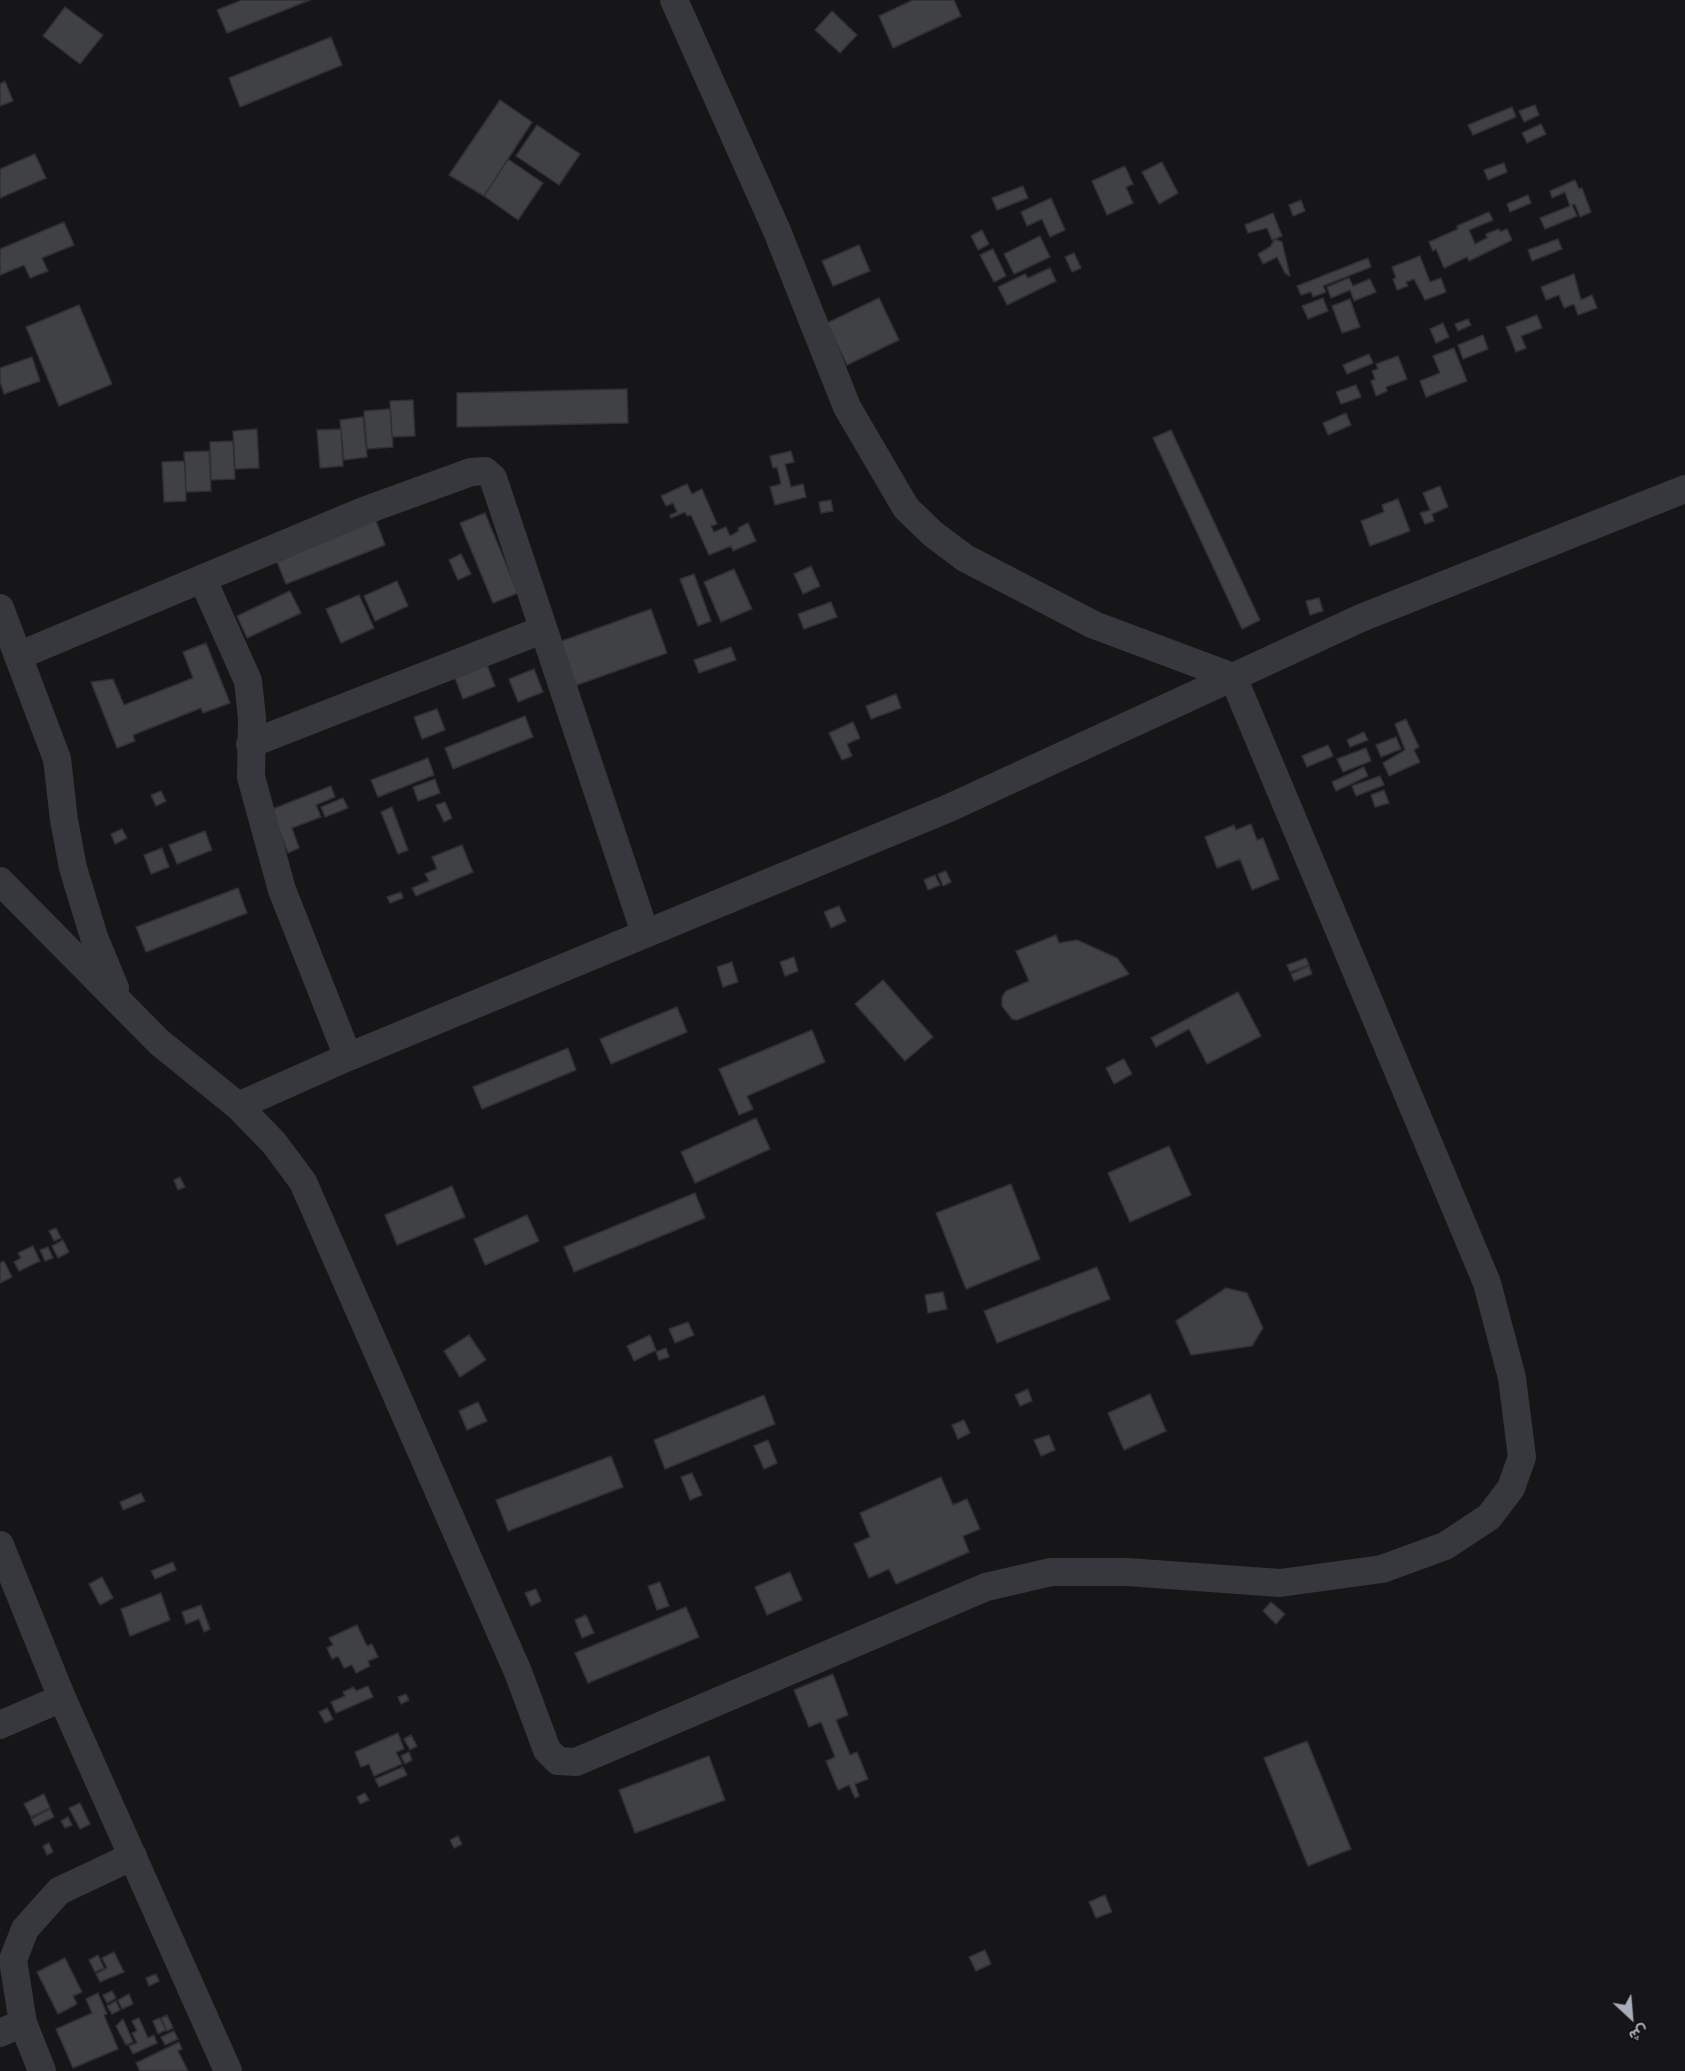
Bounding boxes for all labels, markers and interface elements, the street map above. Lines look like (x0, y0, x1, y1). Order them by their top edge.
north arrow (1601, 1987, 1661, 2047)
text: ش (1626, 2021, 1652, 2046)

